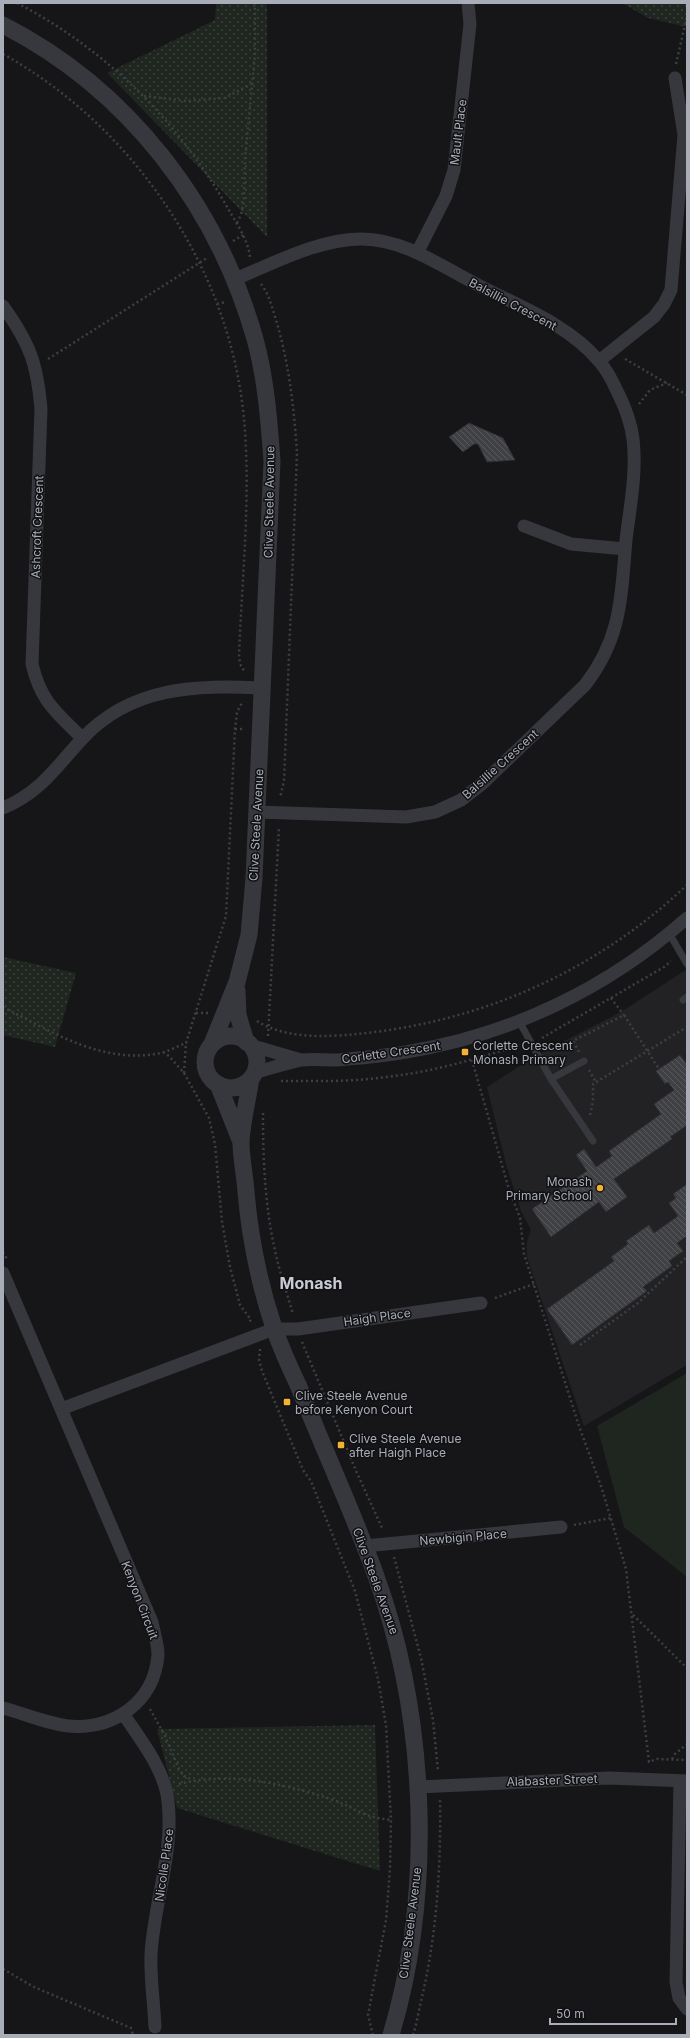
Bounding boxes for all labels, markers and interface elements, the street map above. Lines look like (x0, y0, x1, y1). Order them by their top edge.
street label: Mault Place (447, 98, 469, 166)
street label: Balsillie Crescent (467, 275, 559, 333)
street label: Clive Steele Avenue (261, 446, 277, 558)
street label: Ashcroft Crescent (28, 475, 46, 579)
street label: Balsillie Crescent (459, 726, 541, 802)
street label: Clive Steele Avenue (246, 768, 266, 882)
street label: Corlette Crescent (341, 1038, 441, 1066)
place label: Corlette Crescent Monash Primary (473, 1038, 573, 1067)
marker: Corlette Crescent Monash Primary (460, 1047, 470, 1057)
place label: Monash Primary School (506, 1174, 592, 1203)
marker: Monash Primary School (595, 1183, 605, 1193)
district label: Monash (280, 1273, 342, 1293)
street label: Haigh Place (343, 1305, 411, 1329)
place label: Clive Steele Avenue before Kenyon Court (295, 1388, 413, 1417)
marker: Clive Steele Avenue before Kenyon Court (282, 1397, 292, 1407)
place label: Clive Steele Avenue after Haigh Place (349, 1431, 461, 1460)
marker: Clive Steele Avenue after Haigh Place (336, 1440, 346, 1450)
street label: Clive Steele Avenue (350, 1526, 402, 1636)
street label: Newbigin Place (419, 1526, 507, 1548)
street label: Kenyon Circuit (118, 1559, 162, 1641)
street label: Alabaster Street (506, 1771, 598, 1789)
street label: Nicolle Place (151, 1828, 177, 1902)
street label: Clive Steele Avenue (396, 1866, 424, 1980)
scale bar (550, 2000, 676, 2026)
text: 50 m (556, 2006, 585, 2021)

